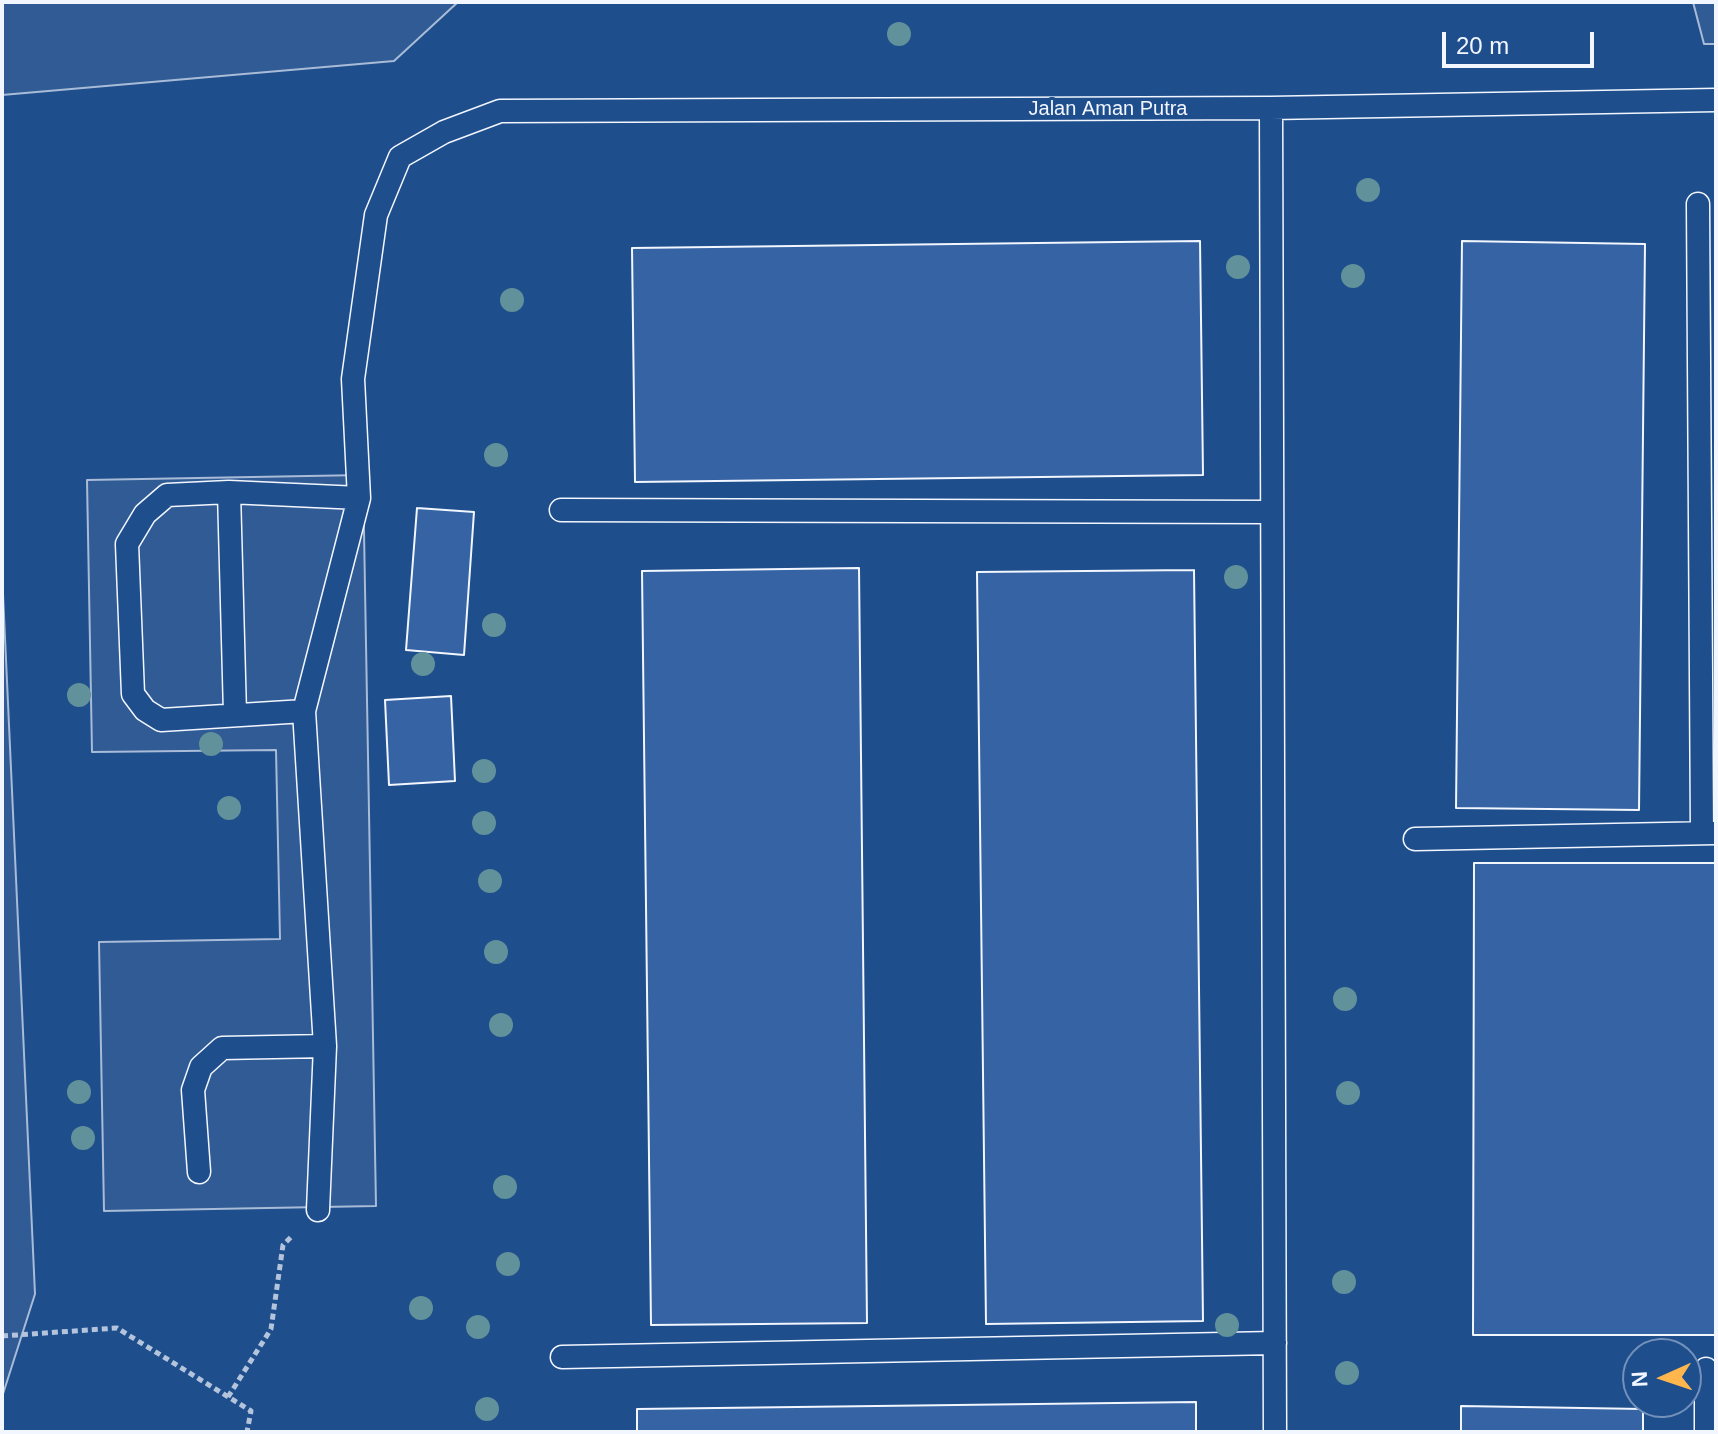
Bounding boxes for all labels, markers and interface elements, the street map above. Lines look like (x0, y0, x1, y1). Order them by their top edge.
scale bar (1446, 16, 1598, 66)
text: 20 m (1456, 32, 1509, 59)
street label: Jalan Aman Putra (1029, 97, 1187, 121)
north arrow (1622, 1338, 1702, 1418)
text: N (1627, 1371, 1652, 1388)

